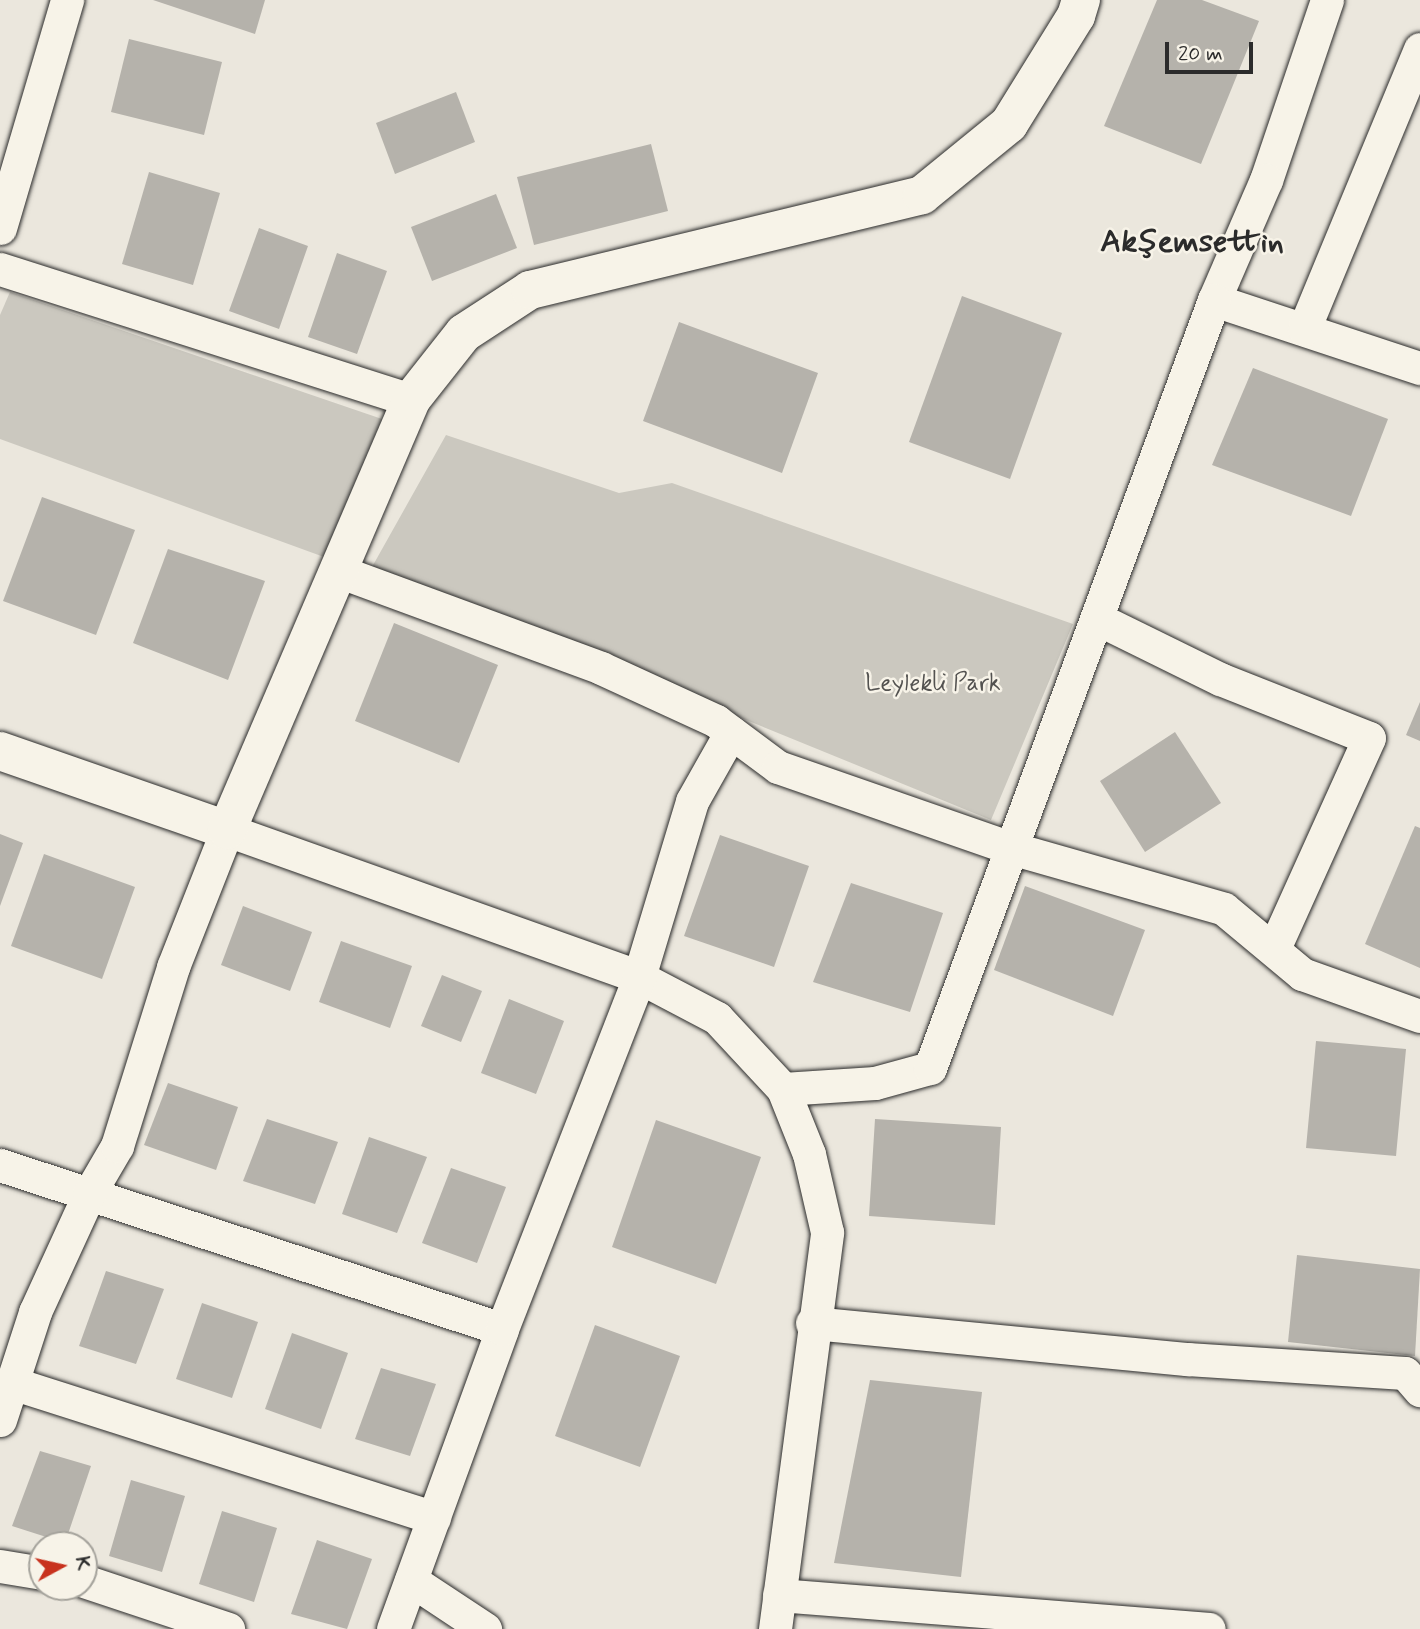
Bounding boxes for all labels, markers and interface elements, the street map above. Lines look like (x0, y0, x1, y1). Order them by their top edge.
scale bar (1168, 28, 1256, 72)
text: 20 m (1178, 40, 1223, 68)
district label: Akşemsettin (1100, 223, 1284, 261)
park label: Leylekli Park (865, 670, 1001, 698)
north arrow (28, 1531, 98, 1601)
text: K (69, 1555, 96, 1572)

